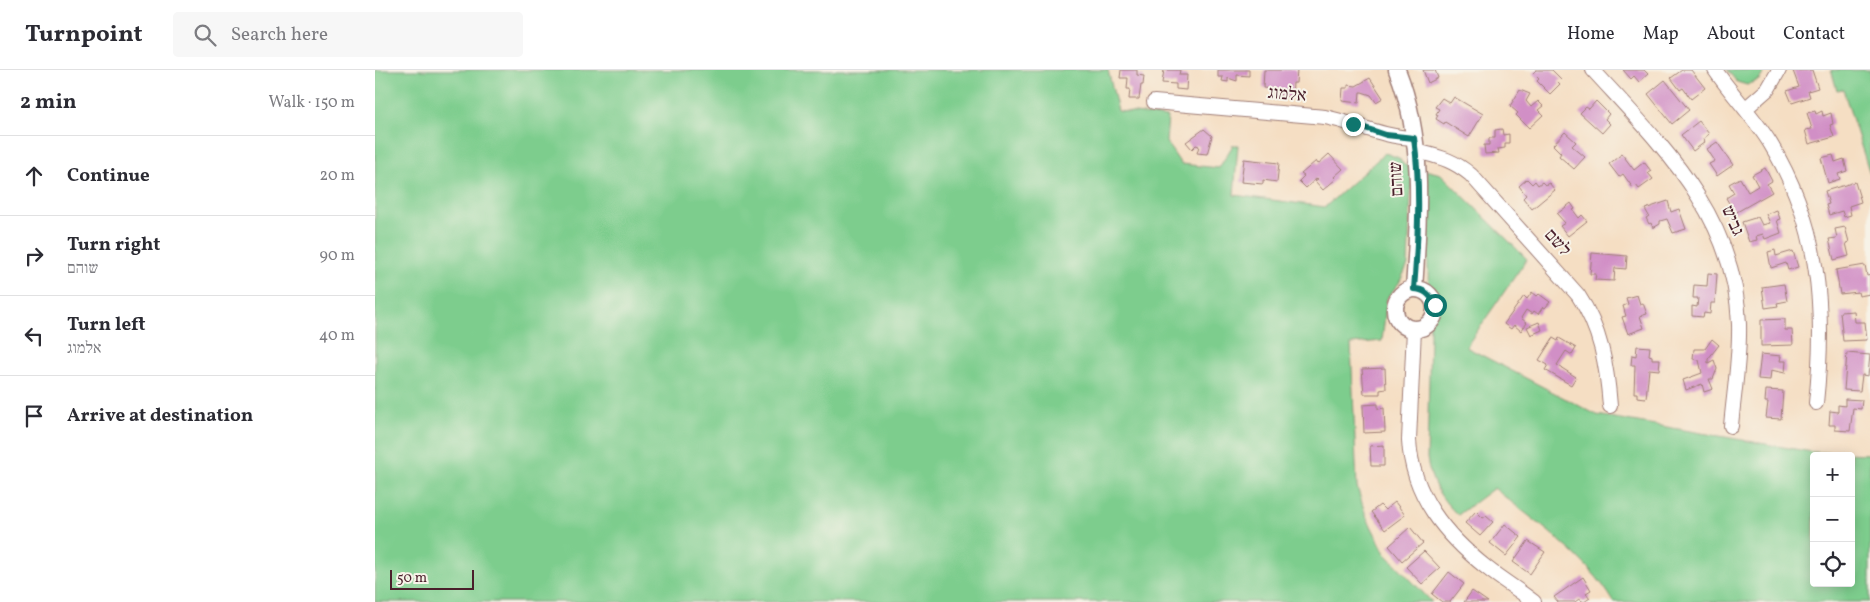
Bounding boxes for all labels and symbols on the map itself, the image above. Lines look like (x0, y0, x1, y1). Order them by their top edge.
street label: אלמוג (1267, 81, 1307, 109)
route end (1342, 113, 1365, 136)
street label: שוהם (1384, 161, 1410, 197)
street label: גביש (1714, 202, 1750, 240)
street label: לשם (1538, 224, 1576, 262)
route start (1424, 294, 1447, 317)
scale bar (390, 567, 474, 590)

